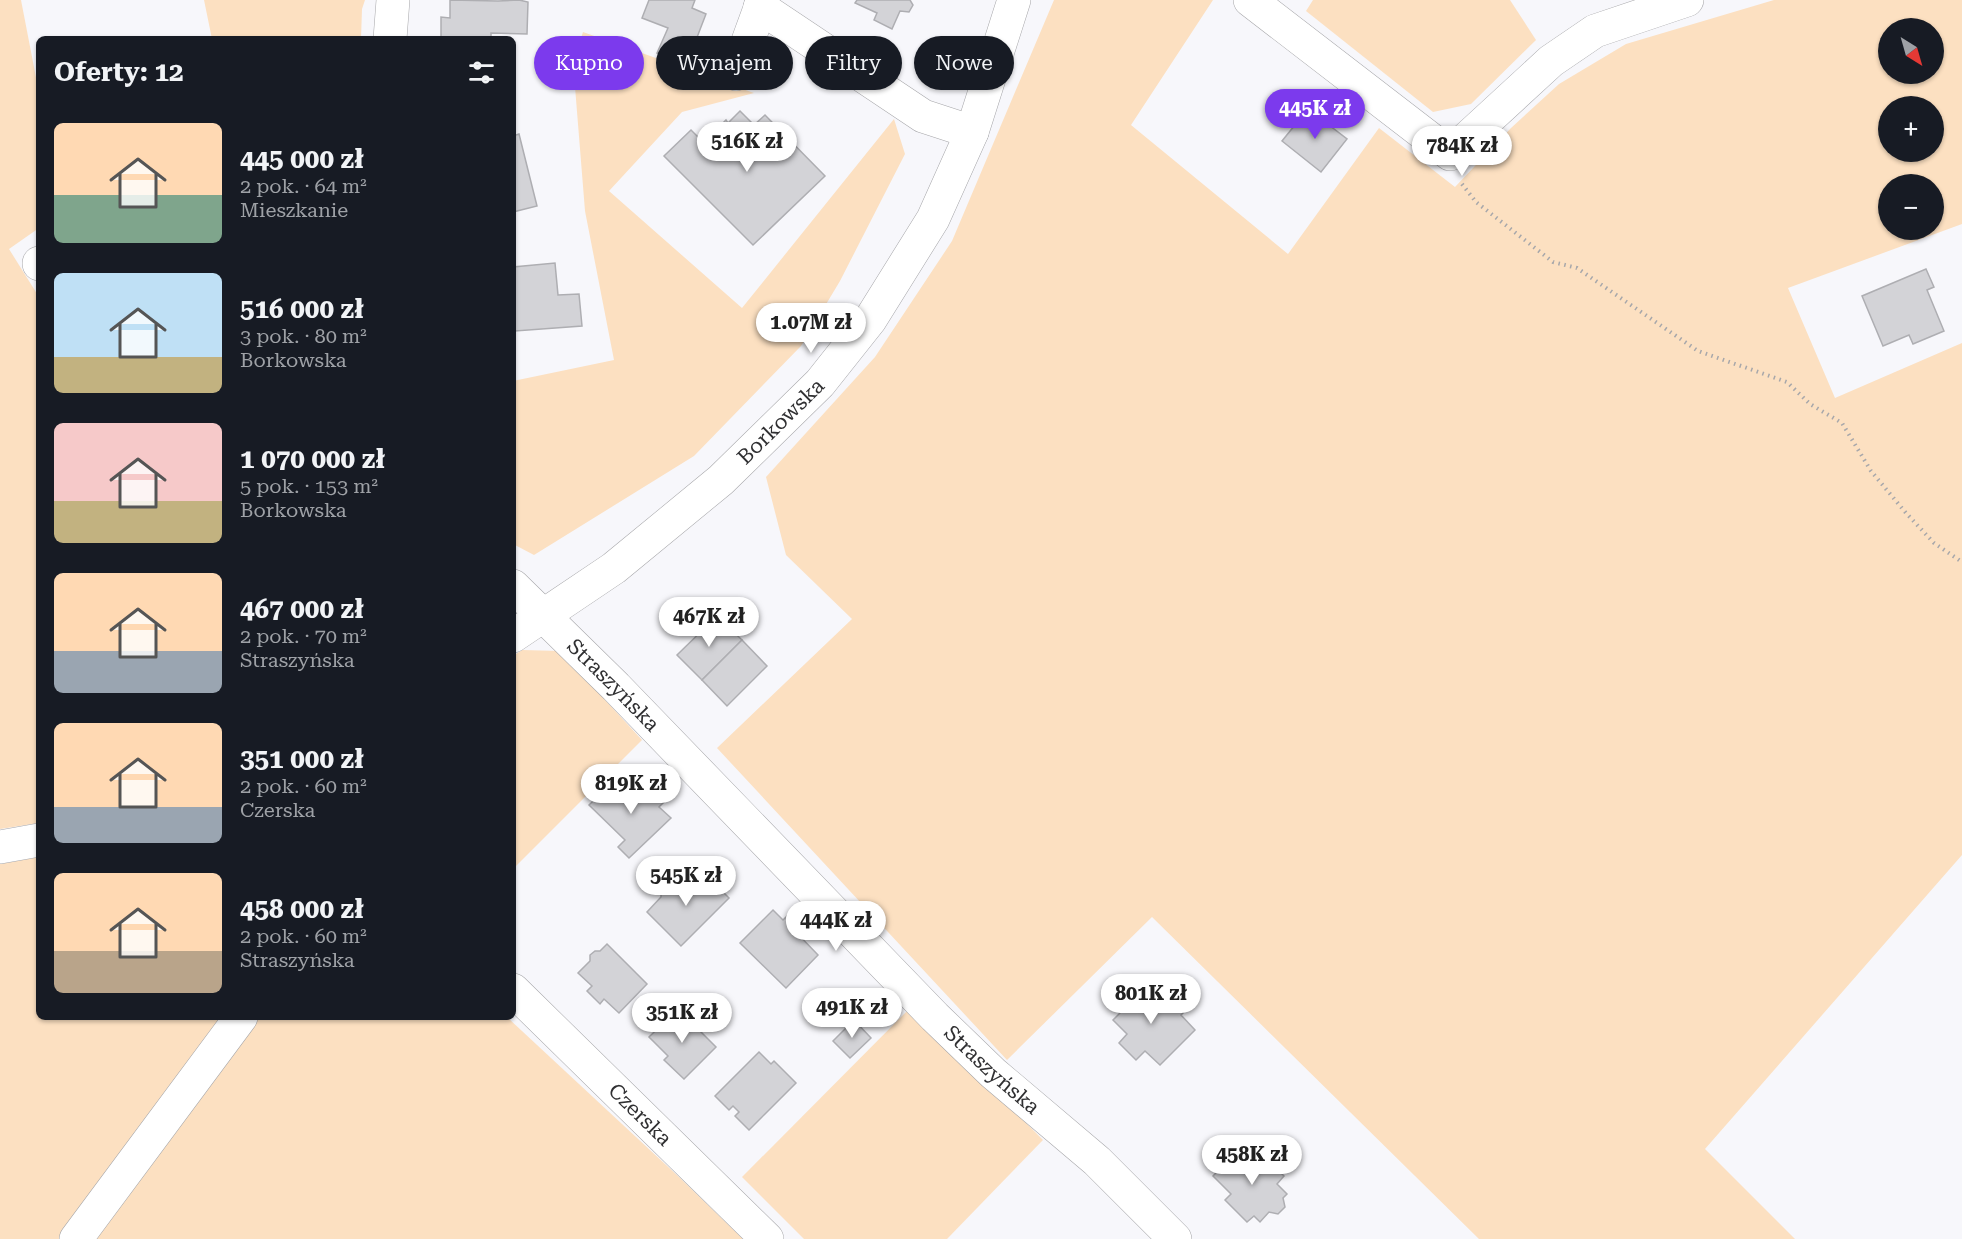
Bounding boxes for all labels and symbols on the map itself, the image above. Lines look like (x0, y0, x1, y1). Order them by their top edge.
north arrow (1878, 18, 1944, 84)
pin: 445K zł (1260, 89, 1370, 140)
pin: 516K zł (692, 122, 802, 173)
pin: 784K zł (1407, 126, 1517, 177)
pin: 1.07M zł (749, 303, 873, 354)
street label: Borkowska (732, 373, 830, 469)
pin: 467K zł (654, 597, 764, 648)
street label: Straszyńska (562, 634, 665, 737)
pin: 819K zł (576, 764, 686, 815)
pin: 545K zł (631, 856, 741, 907)
pin: 444K zł (781, 901, 891, 952)
pin: 801K zł (1096, 974, 1206, 1025)
pin: 491K zł (797, 988, 907, 1039)
pin: 351K zł (627, 993, 737, 1044)
street label: Straszyńska (939, 1021, 1045, 1120)
street label: Czerska (603, 1078, 677, 1151)
pin: 458K zł (1197, 1135, 1307, 1186)

